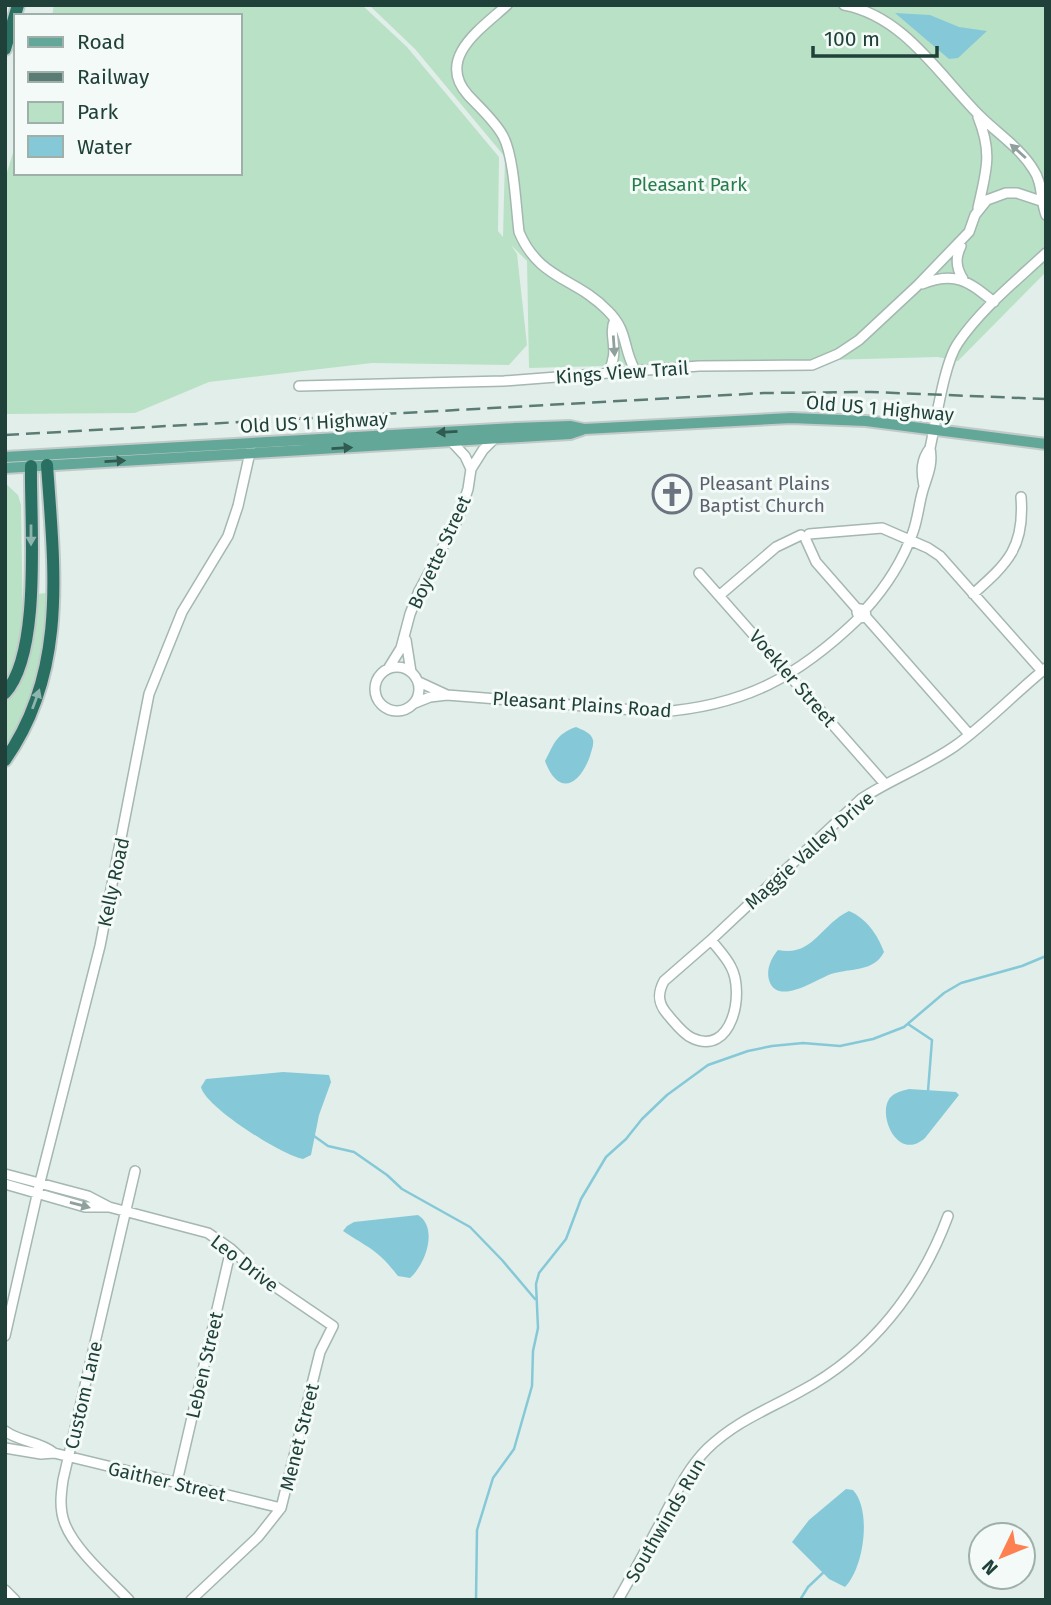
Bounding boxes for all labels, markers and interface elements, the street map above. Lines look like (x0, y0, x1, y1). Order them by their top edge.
legend (14, 14, 242, 175)
scale bar (813, 14, 937, 58)
text: 100 m (824, 26, 880, 52)
text: Road (77, 29, 125, 55)
text: Railway (77, 64, 150, 90)
text: Park (77, 99, 119, 125)
text: Water (77, 134, 132, 160)
one-way arrow (1010, 144, 1027, 160)
park label: Pleasant Park (631, 173, 747, 196)
one-way arrow (609, 335, 620, 357)
street label: Kings View Trail (555, 356, 690, 389)
street label: Old US 1 Highway (805, 391, 955, 426)
street label: Old US 1 Highway (239, 407, 389, 438)
one-way arrow (435, 426, 457, 437)
one-way arrow (331, 443, 353, 454)
one-way arrow (104, 456, 126, 467)
place label: Pleasant Plains Baptist Church (699, 472, 830, 517)
church icon: Pleasant Plains Baptist Church (651, 473, 693, 515)
street label: Boyette Street (403, 492, 476, 613)
one-way arrow (25, 524, 37, 546)
street label: Voekler Street (744, 625, 841, 732)
street label: Pleasant Plains Road (492, 687, 672, 722)
one-way arrow (31, 689, 42, 710)
street label: Maggie Valley Drive (740, 786, 879, 914)
street label: Kelly Road (93, 835, 134, 929)
one-way arrow (70, 1200, 92, 1211)
street label: Leo Drive (206, 1230, 283, 1297)
street label: Leben Street (181, 1309, 228, 1421)
street label: Custom Lane (60, 1339, 107, 1451)
street label: Menet Street (275, 1381, 324, 1493)
street label: Southwinds Run (621, 1454, 710, 1586)
street label: Gaither Street (106, 1457, 228, 1506)
north arrow (967, 1521, 1037, 1591)
text: N (977, 1555, 1003, 1580)

